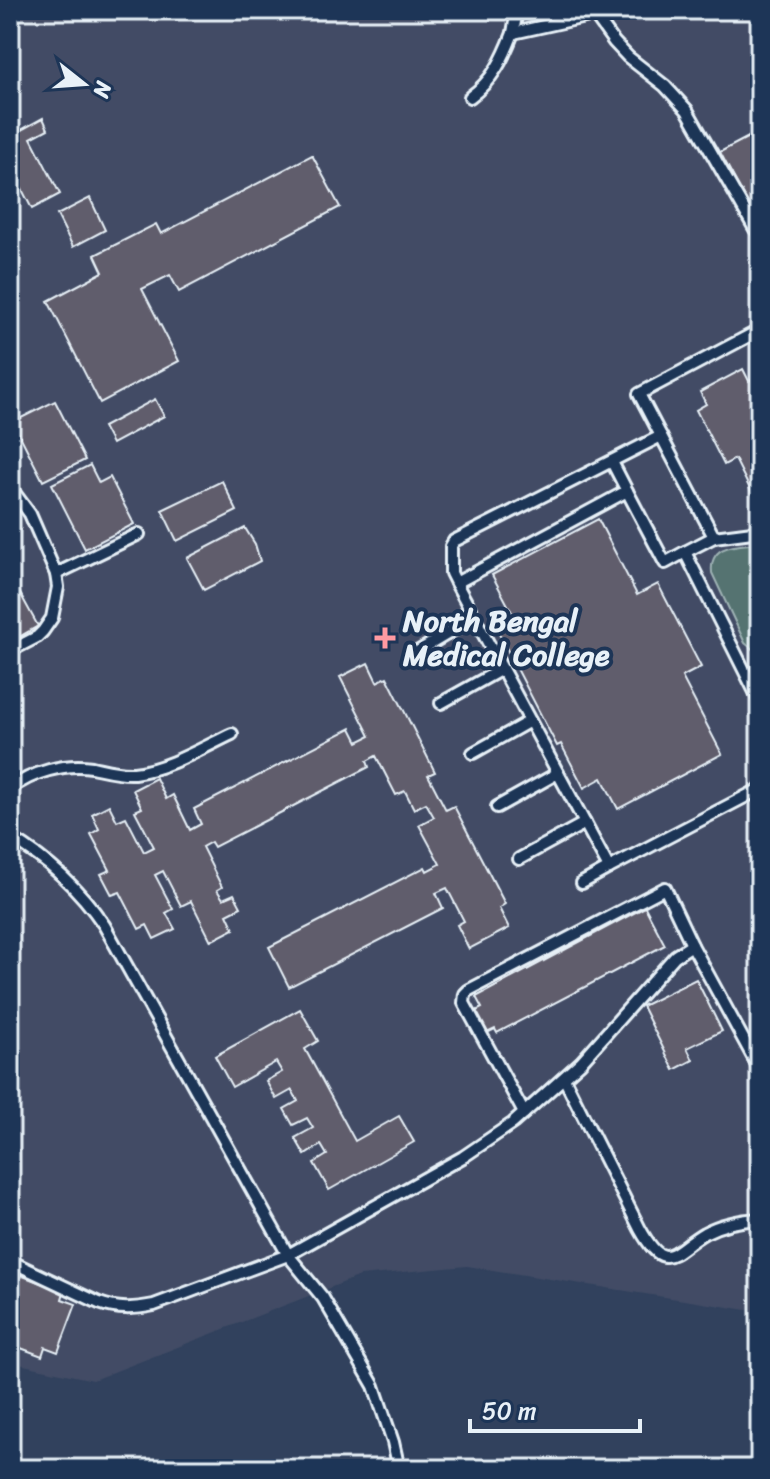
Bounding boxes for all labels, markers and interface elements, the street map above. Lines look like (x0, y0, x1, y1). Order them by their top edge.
north arrow (44, 44, 124, 124)
text: N (82, 76, 124, 103)
place label: North Bengal Medical College (402, 594, 610, 682)
marker: North Bengal Medical College (374, 627, 396, 649)
scale bar (470, 1383, 640, 1433)
text: 50 m (482, 1390, 537, 1432)

